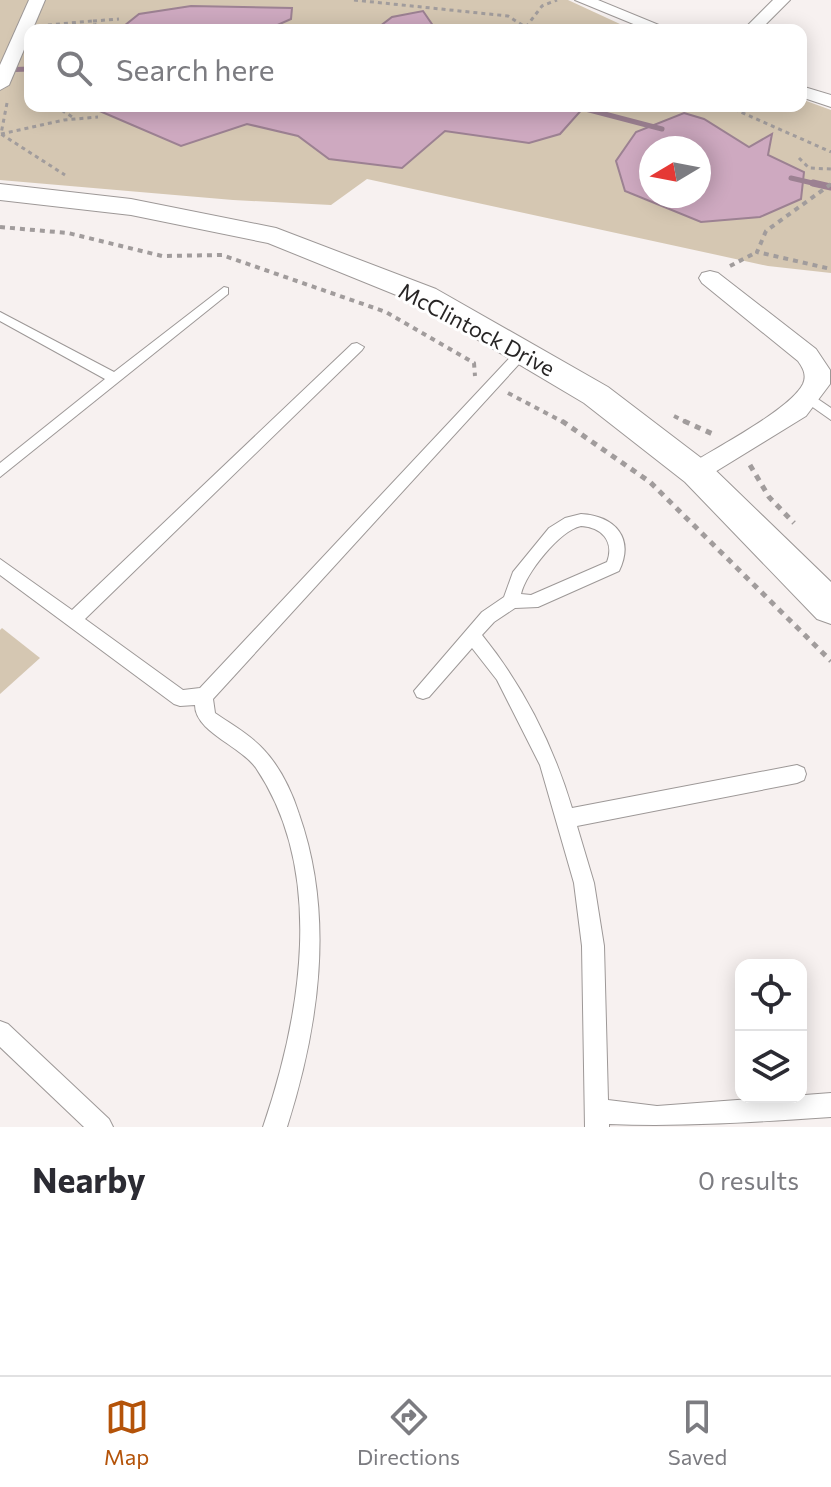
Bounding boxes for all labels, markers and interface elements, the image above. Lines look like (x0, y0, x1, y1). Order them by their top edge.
search box (24, 24, 807, 112)
icon: search (52, 46, 96, 90)
text: Search here (116, 50, 275, 87)
north arrow (639, 136, 711, 208)
street label: McClintock Drive (394, 276, 560, 382)
map controls (735, 959, 807, 1103)
button: locate (735, 959, 807, 1031)
button: layers (735, 1031, 807, 1103)
text: Nearby (32, 1158, 146, 1200)
text: 0 results (698, 1164, 799, 1195)
tab: Map (104, 1395, 149, 1470)
tab: Directions (357, 1395, 460, 1470)
tab: Saved (668, 1395, 727, 1470)

